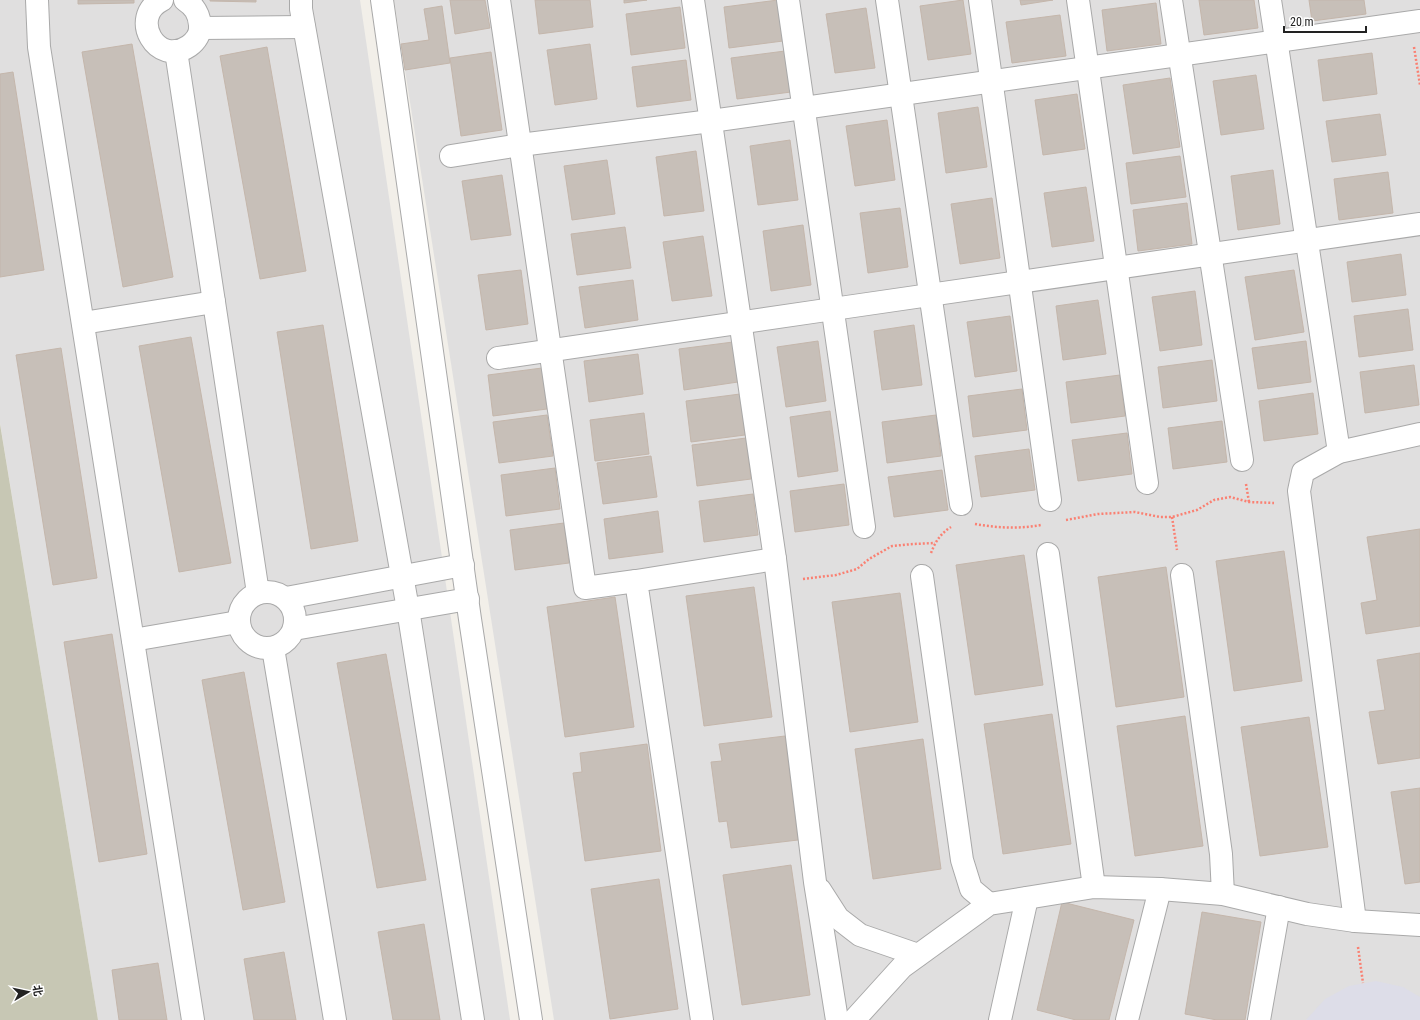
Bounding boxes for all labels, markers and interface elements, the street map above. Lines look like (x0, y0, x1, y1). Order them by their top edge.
scale bar (1284, 8, 1366, 34)
text: 20 m (1290, 15, 1314, 29)
north arrow (8, 972, 48, 1012)
text: 北 (30, 984, 45, 997)

